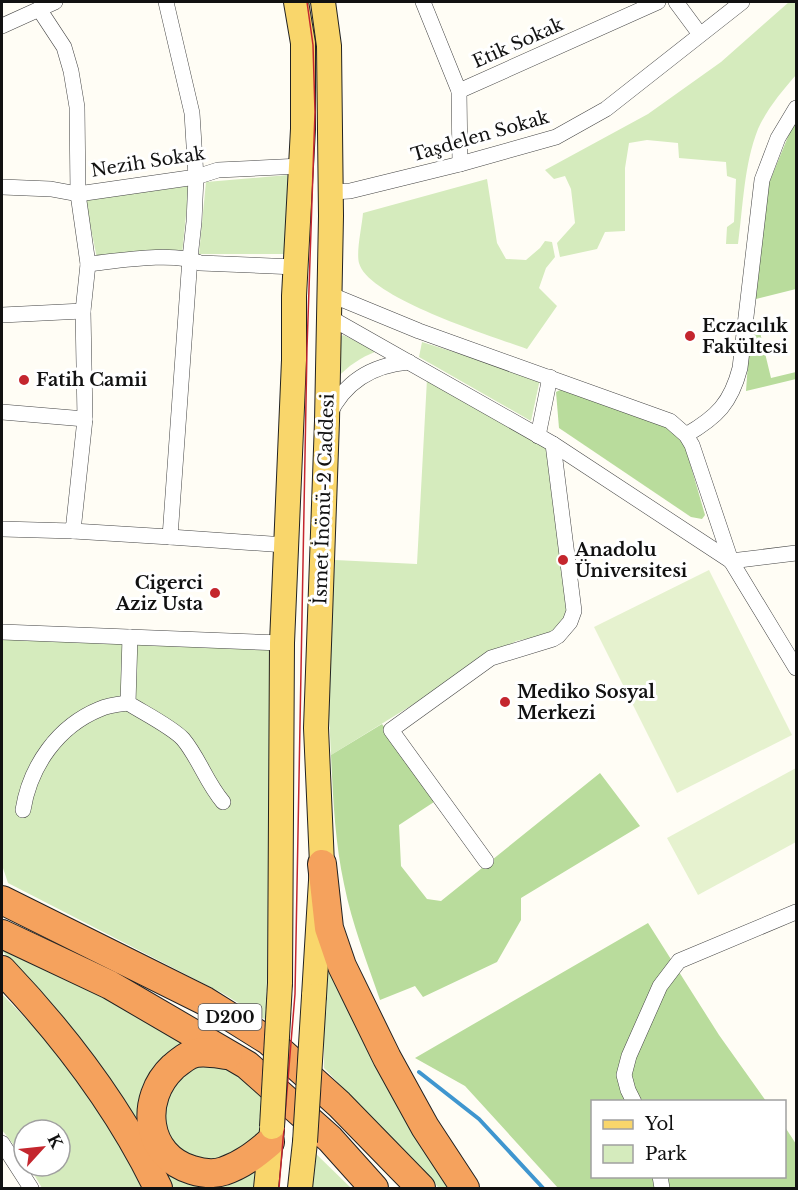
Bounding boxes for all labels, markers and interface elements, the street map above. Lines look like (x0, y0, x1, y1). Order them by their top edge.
street label: Etik Sokak (469, 13, 567, 73)
street label: Taşdelen Sokak (409, 106, 551, 166)
street label: Nezih Sokak (89, 142, 207, 182)
place label: Eczacılık Fakültesi (702, 315, 789, 358)
marker: Eczacılık Fakültesi (683, 329, 697, 343)
place label: Fatih Camii (36, 369, 148, 391)
marker: Fatih Camii (17, 373, 31, 387)
street label: İsmet İnönü-2 Caddesi (308, 393, 339, 605)
place label: Anadolu Üniversitesi (574, 539, 688, 582)
marker: Anadolu Üniversitesi (556, 553, 570, 567)
place label: Cigerci Aziz Usta (115, 572, 204, 615)
marker: Cigerci Aziz Usta (208, 586, 222, 600)
place label: Mediko Sosyal Merkezi (517, 681, 656, 724)
marker: Mediko Sosyal Merkezi (498, 695, 512, 709)
road number: D200 (198, 1004, 262, 1030)
legend (591, 1100, 786, 1178)
text: Yol (644, 1113, 674, 1135)
north arrow (12, 1118, 72, 1178)
text: K (43, 1131, 68, 1152)
text: Park (645, 1143, 687, 1165)

